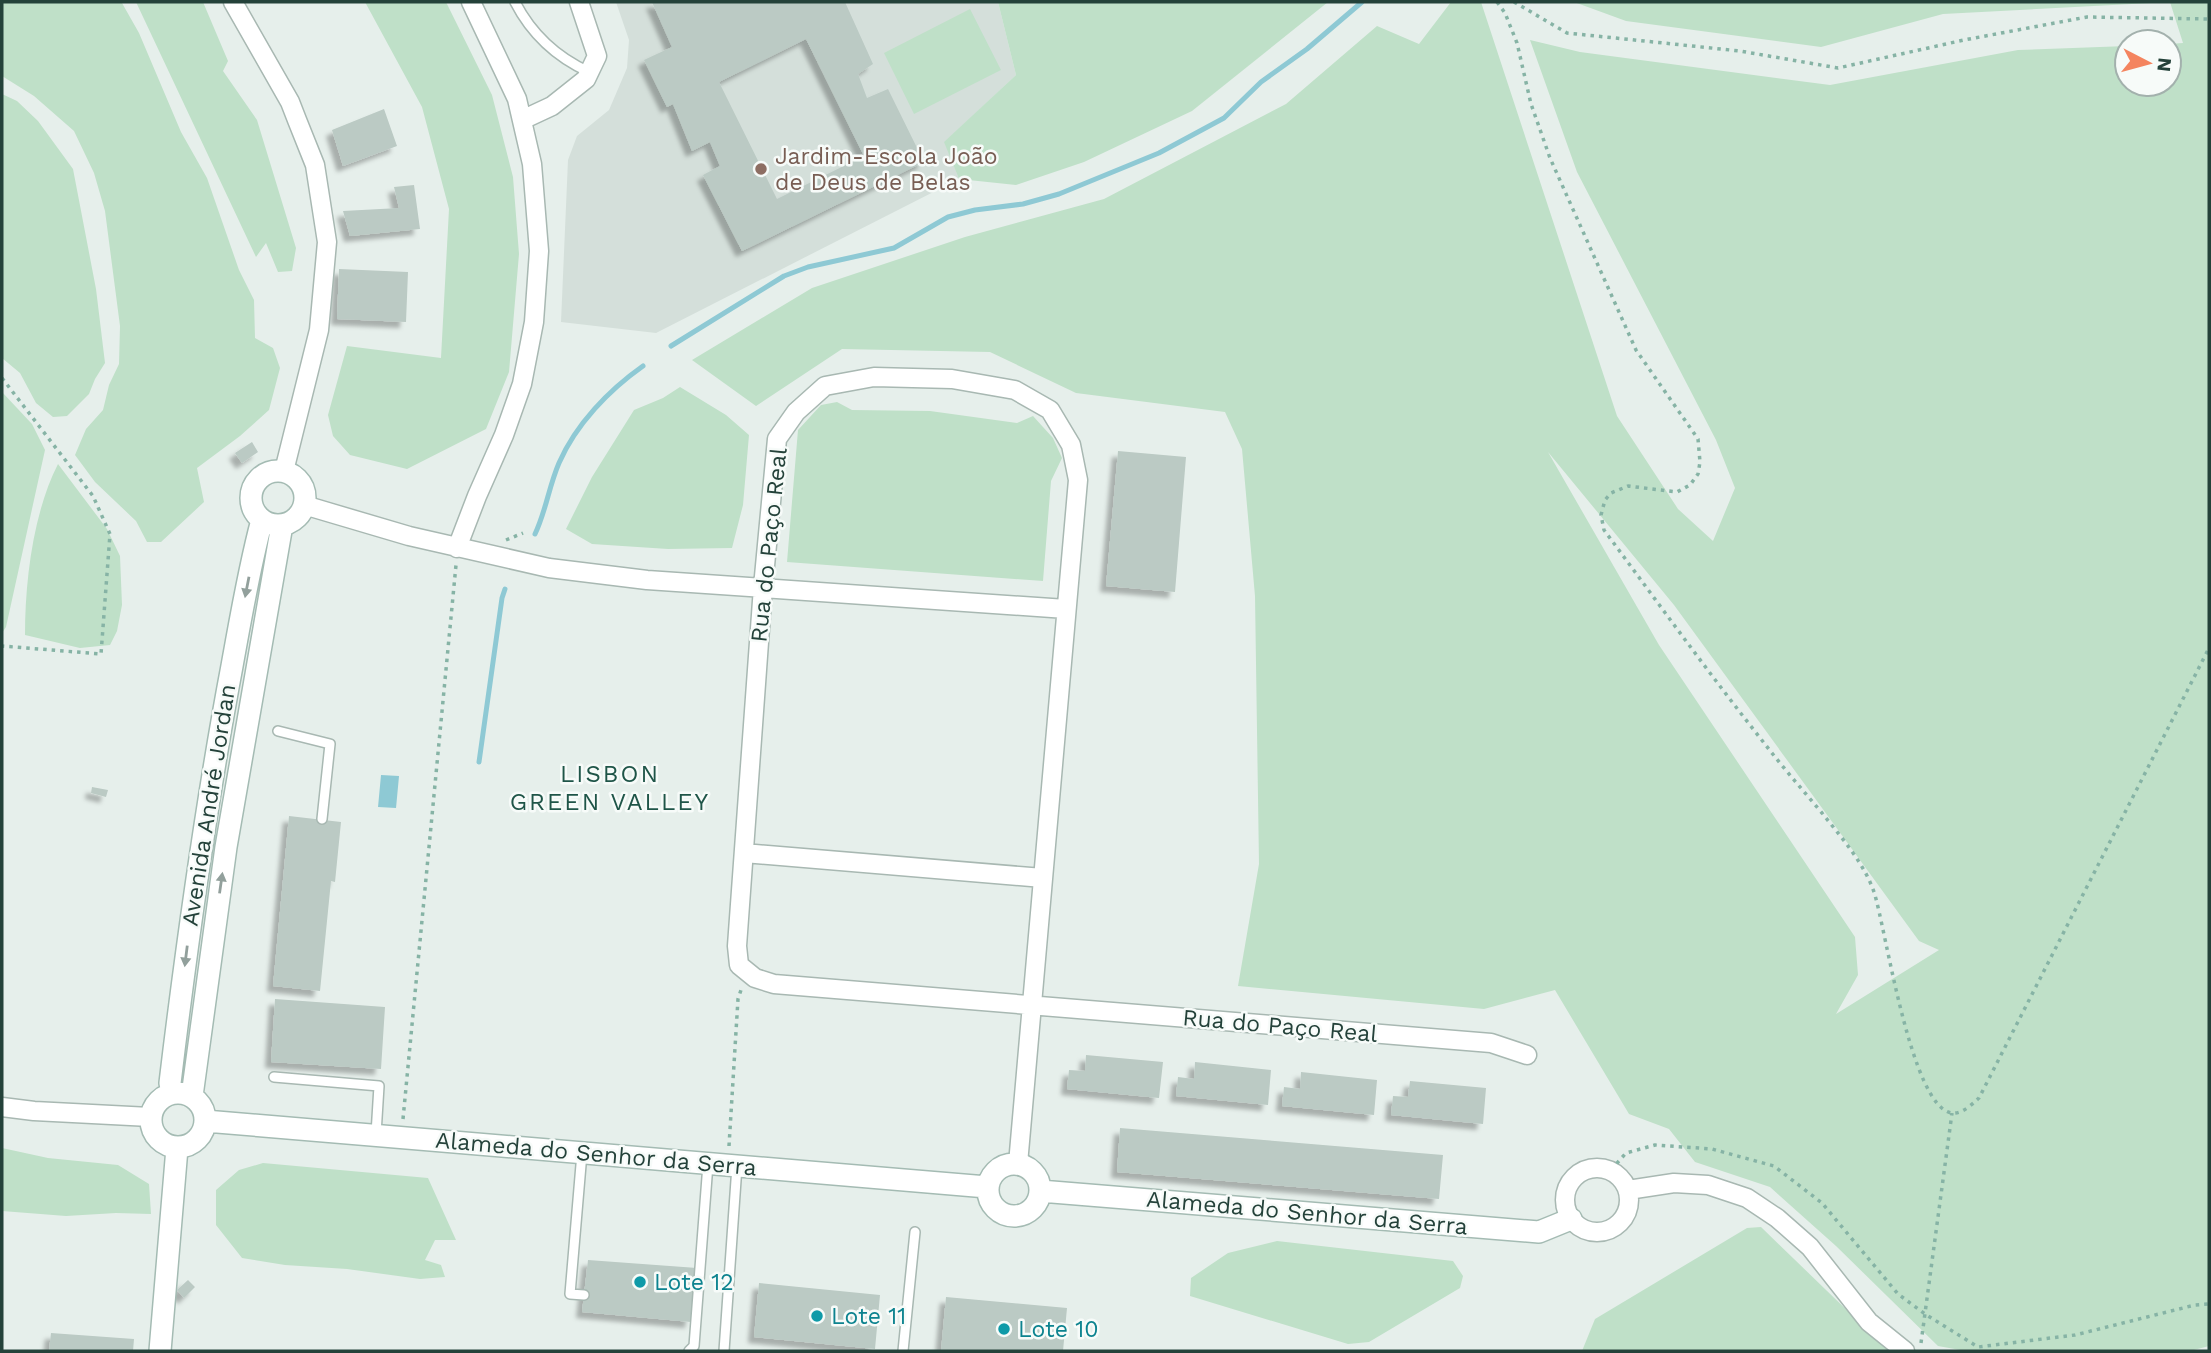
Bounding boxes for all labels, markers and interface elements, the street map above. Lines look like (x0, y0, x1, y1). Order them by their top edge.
north arrow (2113, 28, 2183, 98)
text: N (2152, 57, 2177, 73)
place label: Jardim-Escola João de Deus de Belas (775, 143, 998, 196)
marker: Jardim-Escola João de Deus de Belas (753, 161, 769, 177)
street label: Rua do Paço Real (745, 446, 793, 644)
one-way arrow (241, 576, 252, 598)
street label: Avenida André Jordan (177, 682, 241, 928)
district label: LISBON GREEN VALLEY (510, 760, 710, 816)
one-way arrow (215, 872, 226, 894)
one-way arrow (180, 945, 191, 967)
street label: Rua do Paço Real (1181, 1004, 1379, 1048)
street label: Alameda do Senhor da Serra (434, 1126, 758, 1182)
street label: Alameda do Senhor da Serra (1145, 1185, 1469, 1241)
place label: Lote 12 (654, 1269, 734, 1296)
marker: Lote 12 (632, 1274, 648, 1290)
place label: Lote 11 (831, 1303, 906, 1330)
marker: Lote 11 (809, 1308, 825, 1324)
place label: Lote 10 (1018, 1316, 1099, 1343)
marker: Lote 10 (996, 1321, 1012, 1337)

